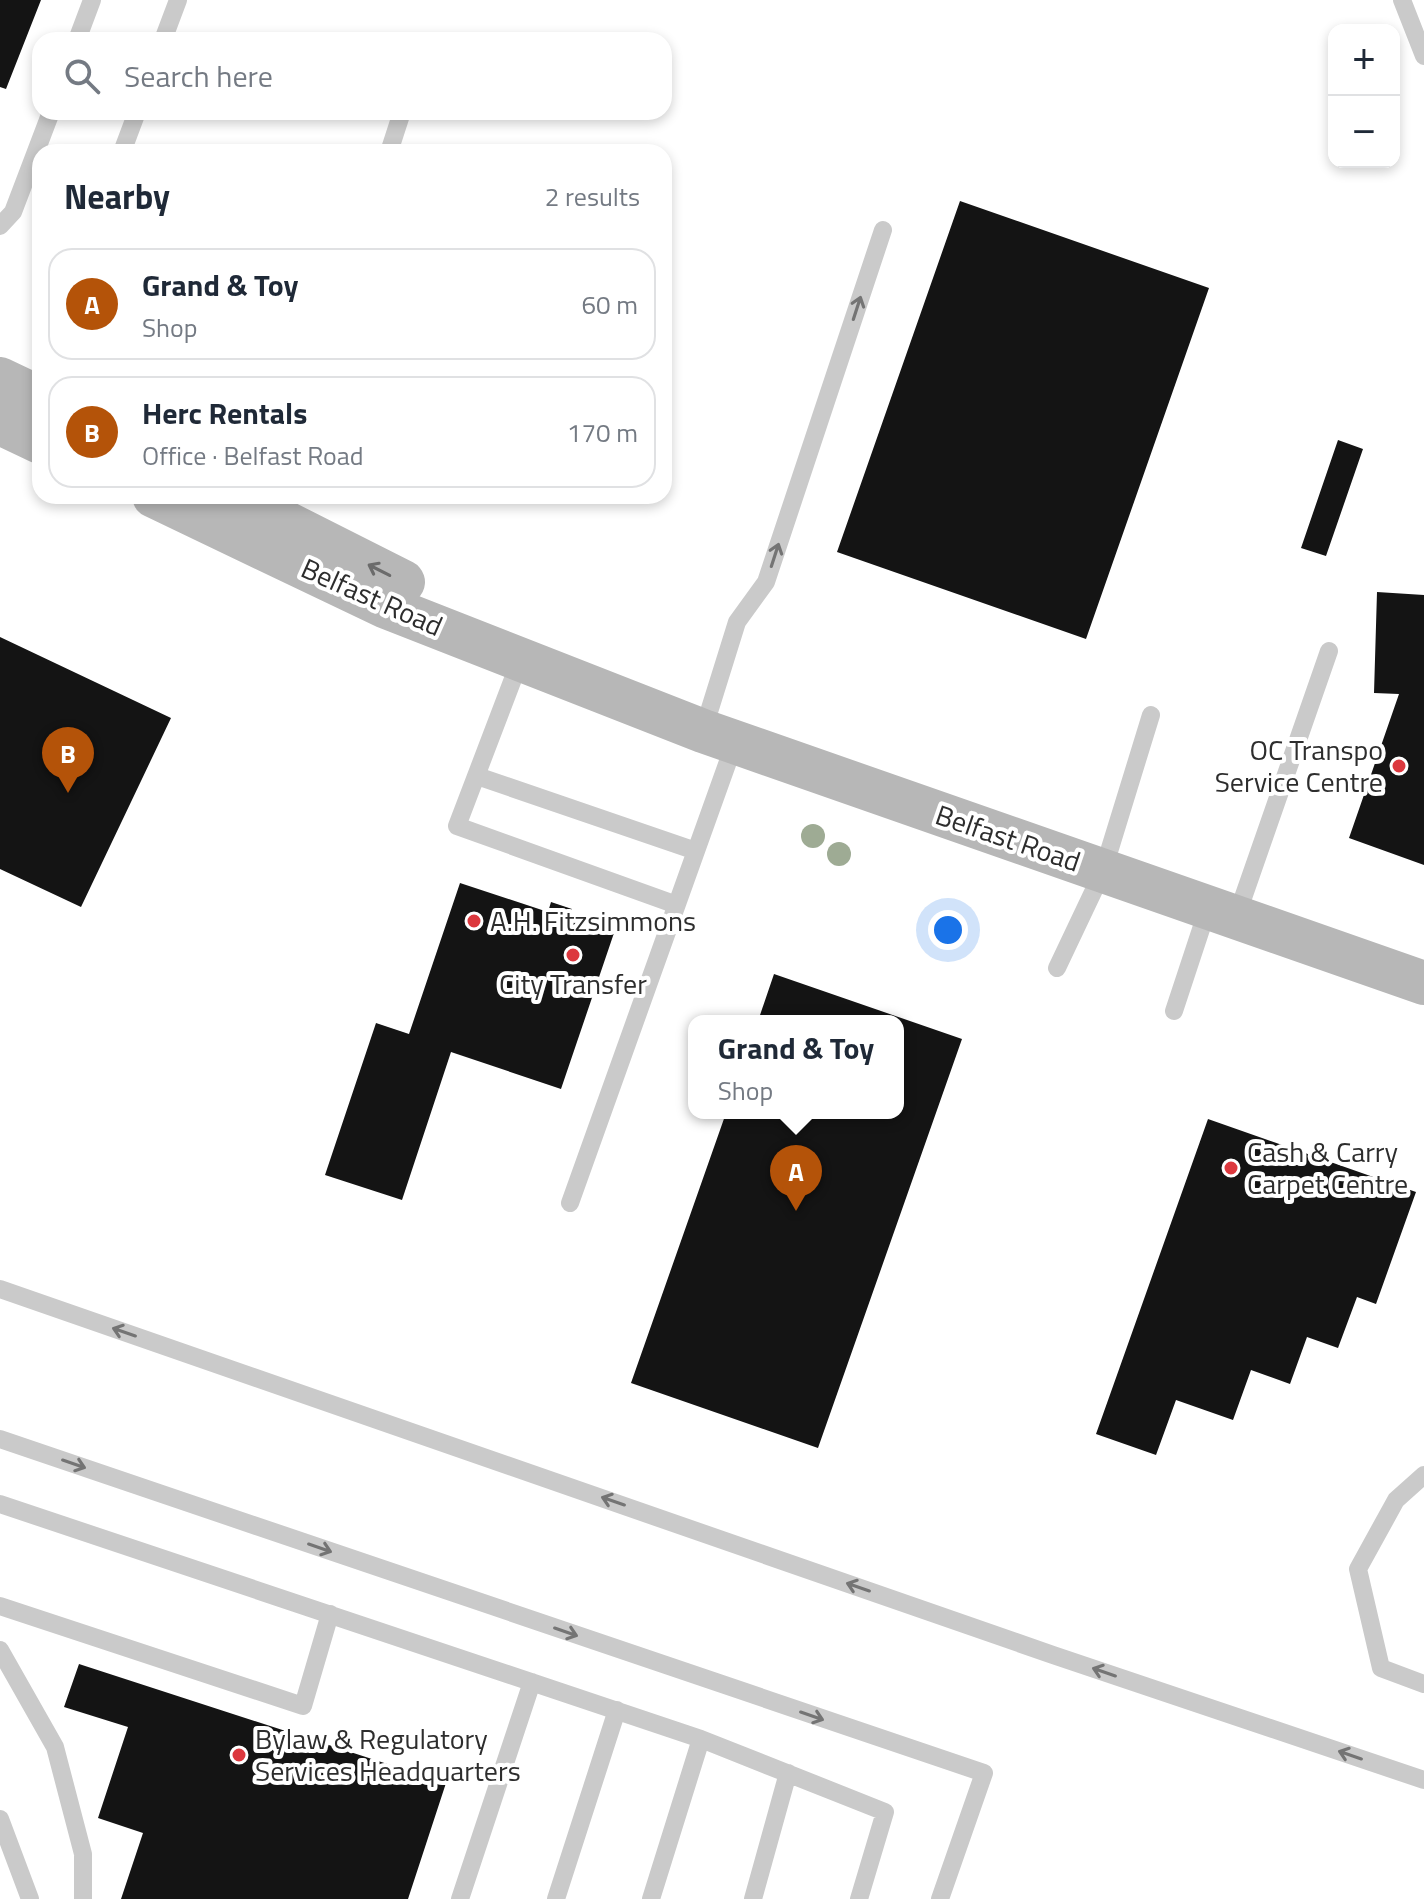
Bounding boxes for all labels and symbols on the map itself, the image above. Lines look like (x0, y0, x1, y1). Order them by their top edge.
one-way arrow (851, 296, 866, 321)
one-way arrow (769, 542, 784, 567)
street label: Belfast Road (295, 546, 450, 647)
one-way arrow (367, 562, 391, 577)
pin: B (42, 727, 94, 793)
place label: OC Transpo Service Centre (1215, 728, 1383, 803)
marker: OC Transpo Service Centre (1390, 757, 1408, 775)
street label: Belfast Road (930, 793, 1086, 882)
place label: A.H. Fitzsimmons (490, 899, 696, 942)
your location (928, 910, 968, 950)
marker: A.H. Fitzsimmons (465, 912, 483, 930)
marker: City Transfer (564, 946, 582, 964)
place label: City Transfer (499, 962, 647, 1005)
place label: Cash & Carry Carpet Centre (1247, 1130, 1408, 1205)
pin: A (770, 1145, 822, 1211)
marker: Cash & Carry Carpet Centre (1222, 1159, 1240, 1177)
one-way arrow (112, 1323, 137, 1338)
one-way arrow (61, 1458, 86, 1473)
one-way arrow (600, 1493, 625, 1508)
one-way arrow (307, 1542, 332, 1557)
one-way arrow (846, 1579, 871, 1593)
one-way arrow (553, 1626, 578, 1641)
one-way arrow (1091, 1664, 1116, 1679)
one-way arrow (799, 1710, 824, 1725)
place label: Bylaw & Regulatory Services Headquarters (255, 1717, 521, 1792)
marker: Bylaw & Regulatory Services Headquarters (230, 1746, 248, 1764)
one-way arrow (1338, 1747, 1363, 1762)

